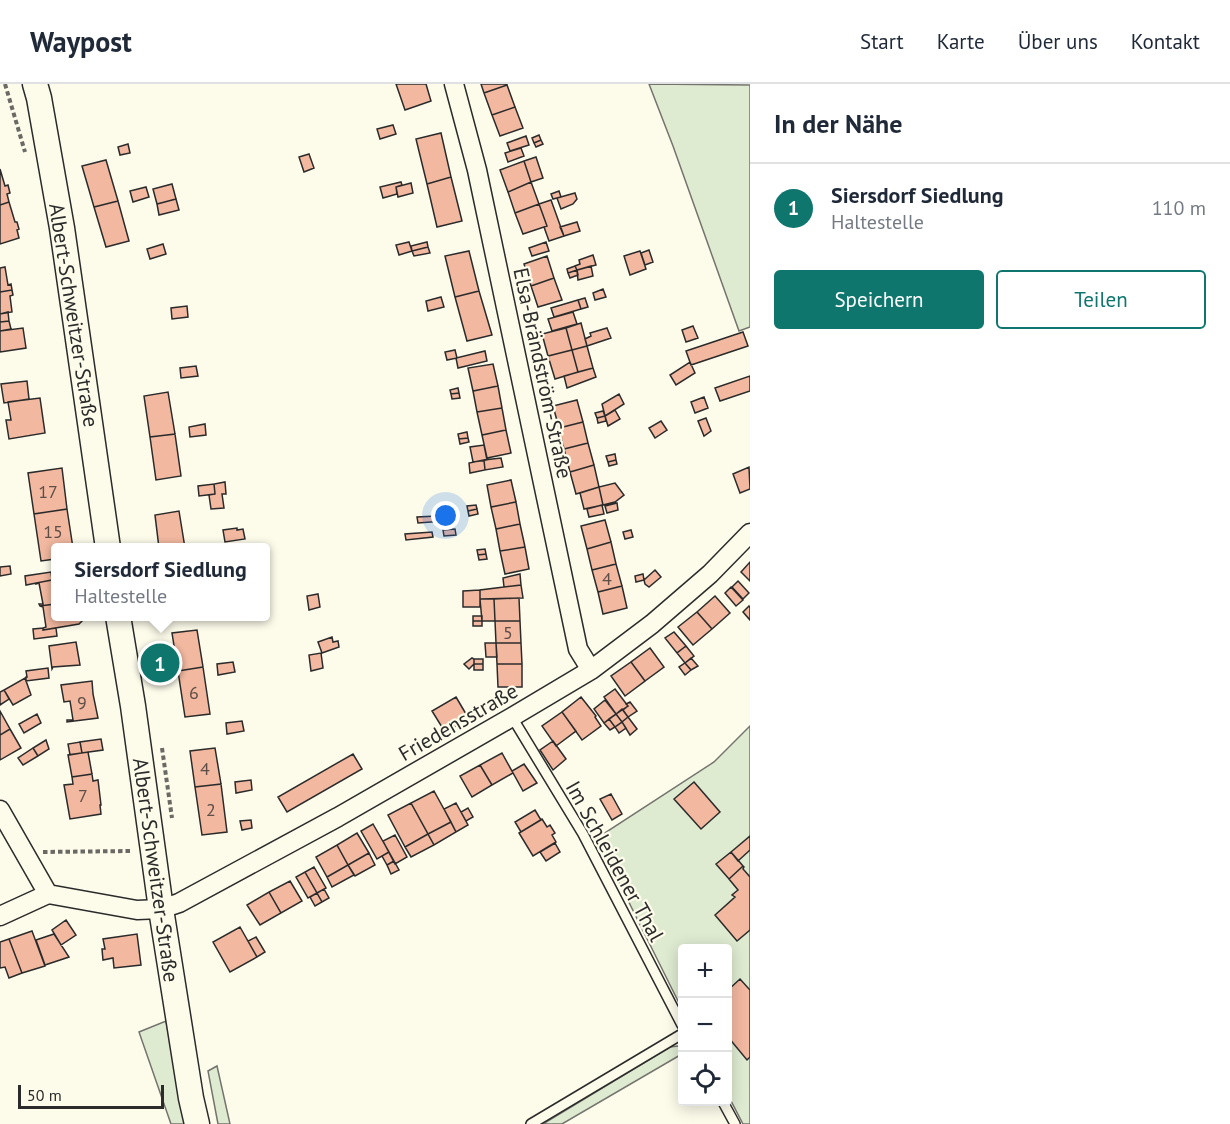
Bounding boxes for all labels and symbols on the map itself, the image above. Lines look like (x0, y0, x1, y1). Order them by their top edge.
street label: Albert-Schweitzer-Straße (43, 201, 105, 429)
street label: Elsa-Brändström-Straße (507, 265, 579, 481)
house number: 17 (38, 480, 58, 503)
your location (431, 501, 460, 530)
house number: 15 (43, 520, 63, 543)
house number: 4 (602, 567, 612, 590)
house number: 5 (503, 621, 513, 644)
pin: 1 (140, 640, 180, 686)
street label: Friedensstraße (394, 677, 522, 767)
house number: 6 (189, 681, 199, 704)
house number: 9 (77, 691, 87, 714)
street label: Albert-Schweitzer-Straße (127, 756, 185, 984)
house number: 4 (200, 757, 210, 780)
street label: Im Schleidener Thal (560, 776, 670, 946)
house number: 7 (78, 784, 88, 807)
house number: 2 (206, 798, 216, 821)
scale bar (18, 1082, 164, 1110)

